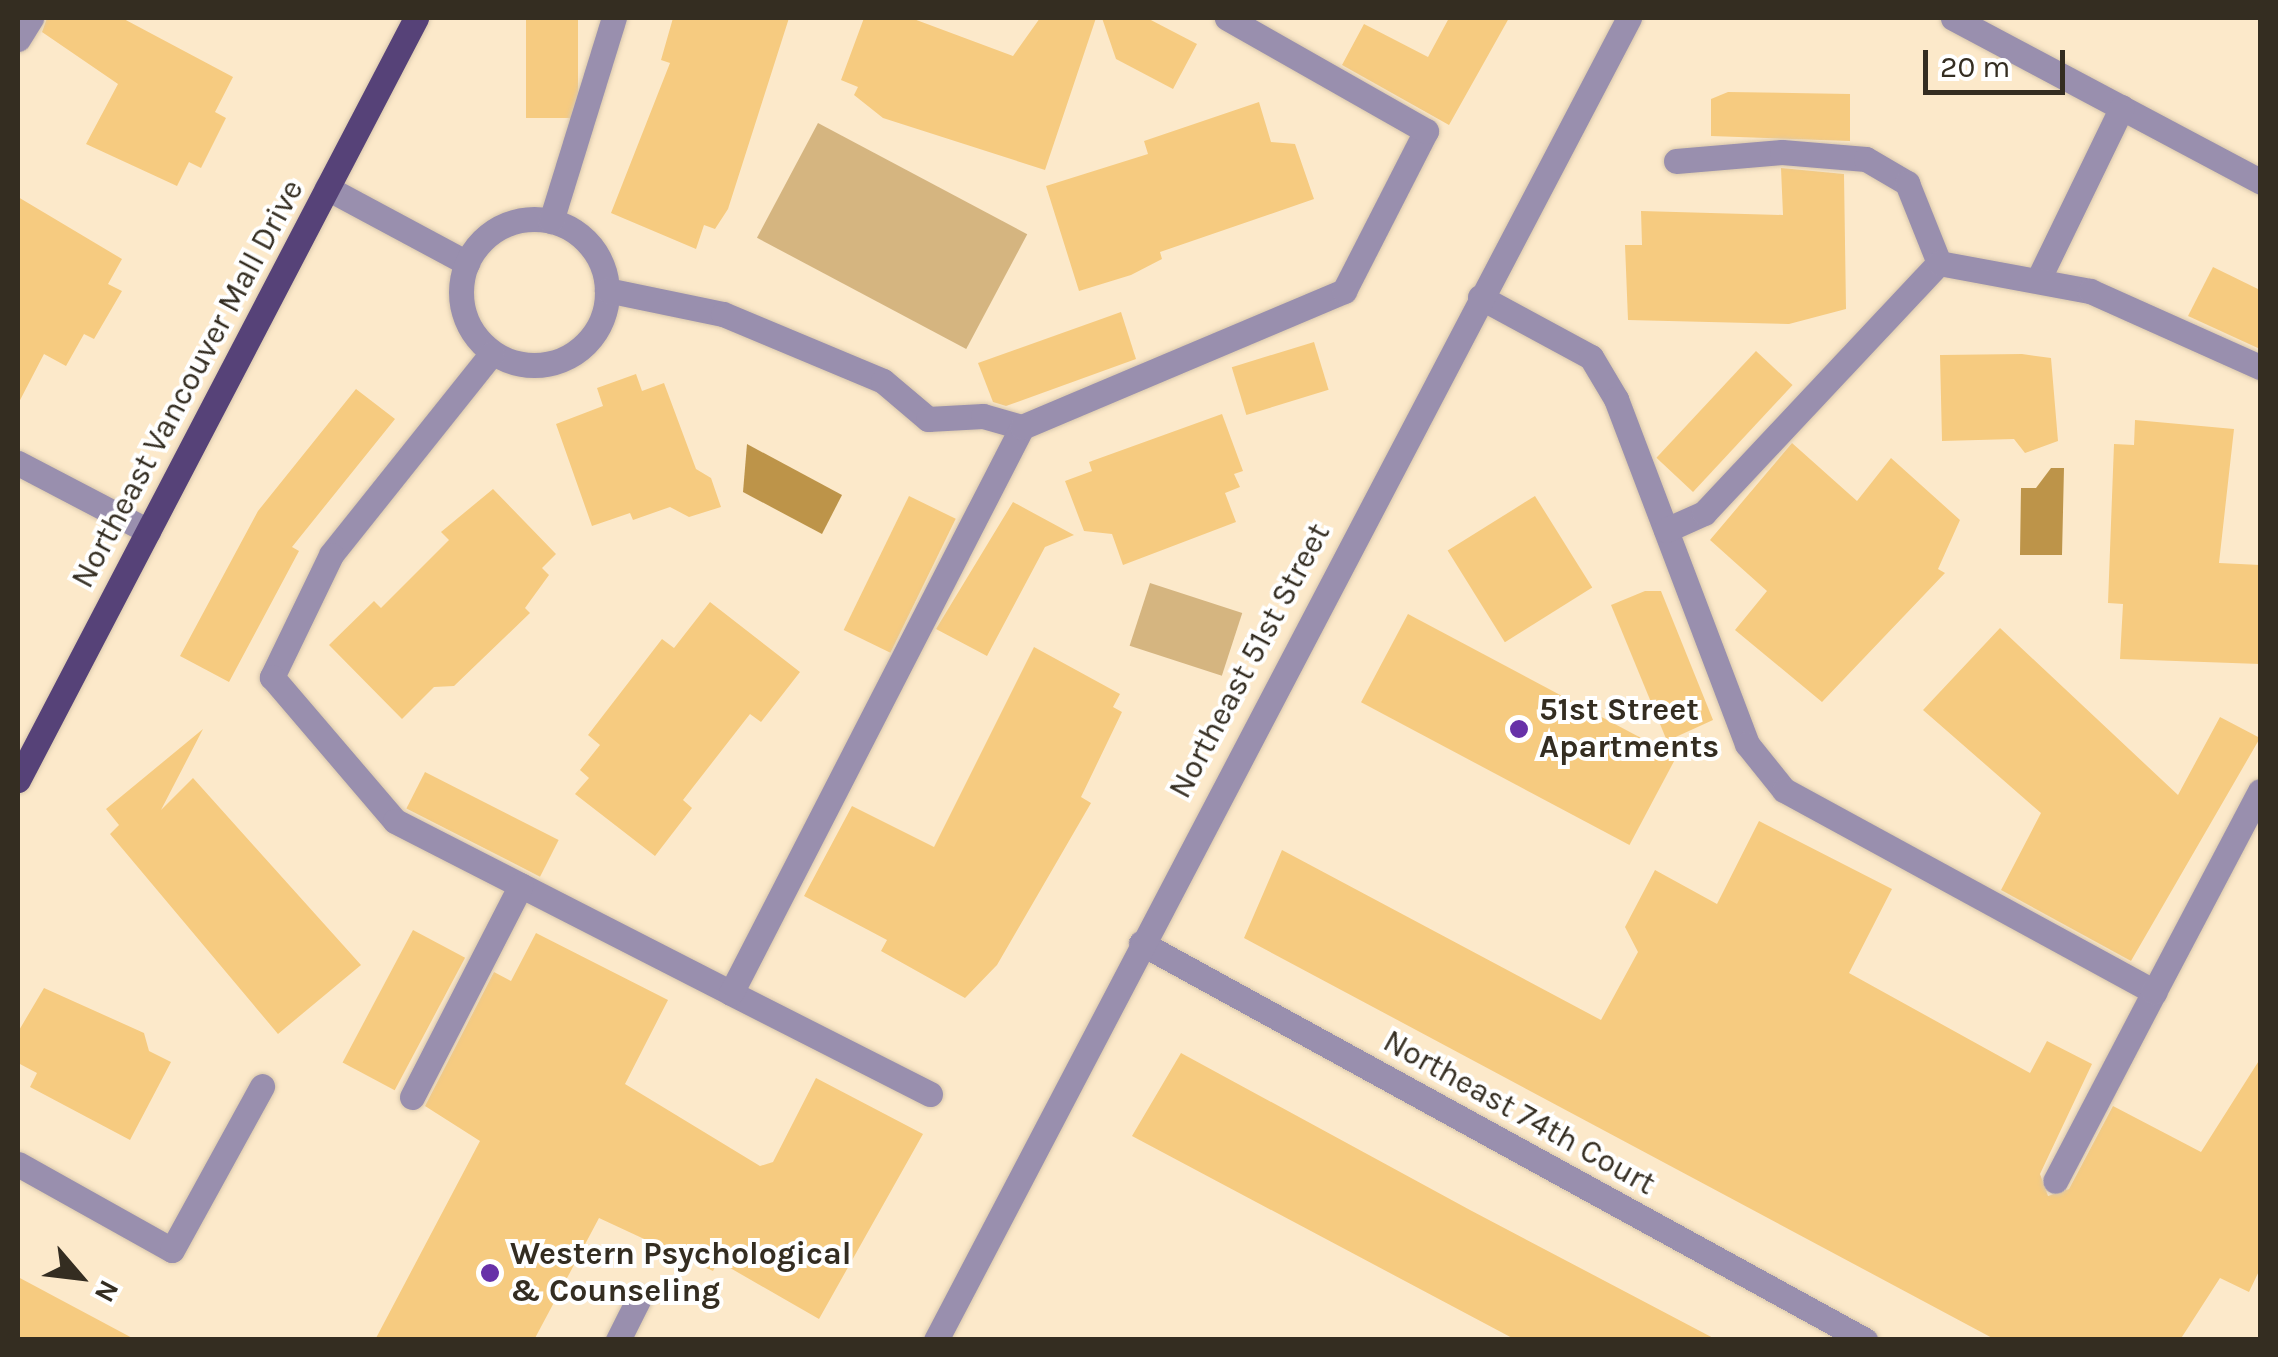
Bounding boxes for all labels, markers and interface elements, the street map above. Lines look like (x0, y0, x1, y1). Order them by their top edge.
scale bar (1928, 30, 2070, 92)
text: 20 m (1940, 49, 2010, 85)
street label: Northeast Vancouver Mall Drive (64, 173, 312, 595)
street label: Northeast 51st Street (1161, 517, 1339, 805)
place label: 51st Street Apartments (1539, 692, 1719, 767)
marker: 51st Street Apartments (1508, 718, 1530, 740)
street label: Northeast 74th Court (1376, 1022, 1662, 1204)
north arrow (30, 1227, 130, 1327)
place label: Western Psychological & Counseling (510, 1236, 851, 1311)
marker: Western Psychological & Counseling (479, 1262, 501, 1284)
text: N (88, 1275, 126, 1308)

